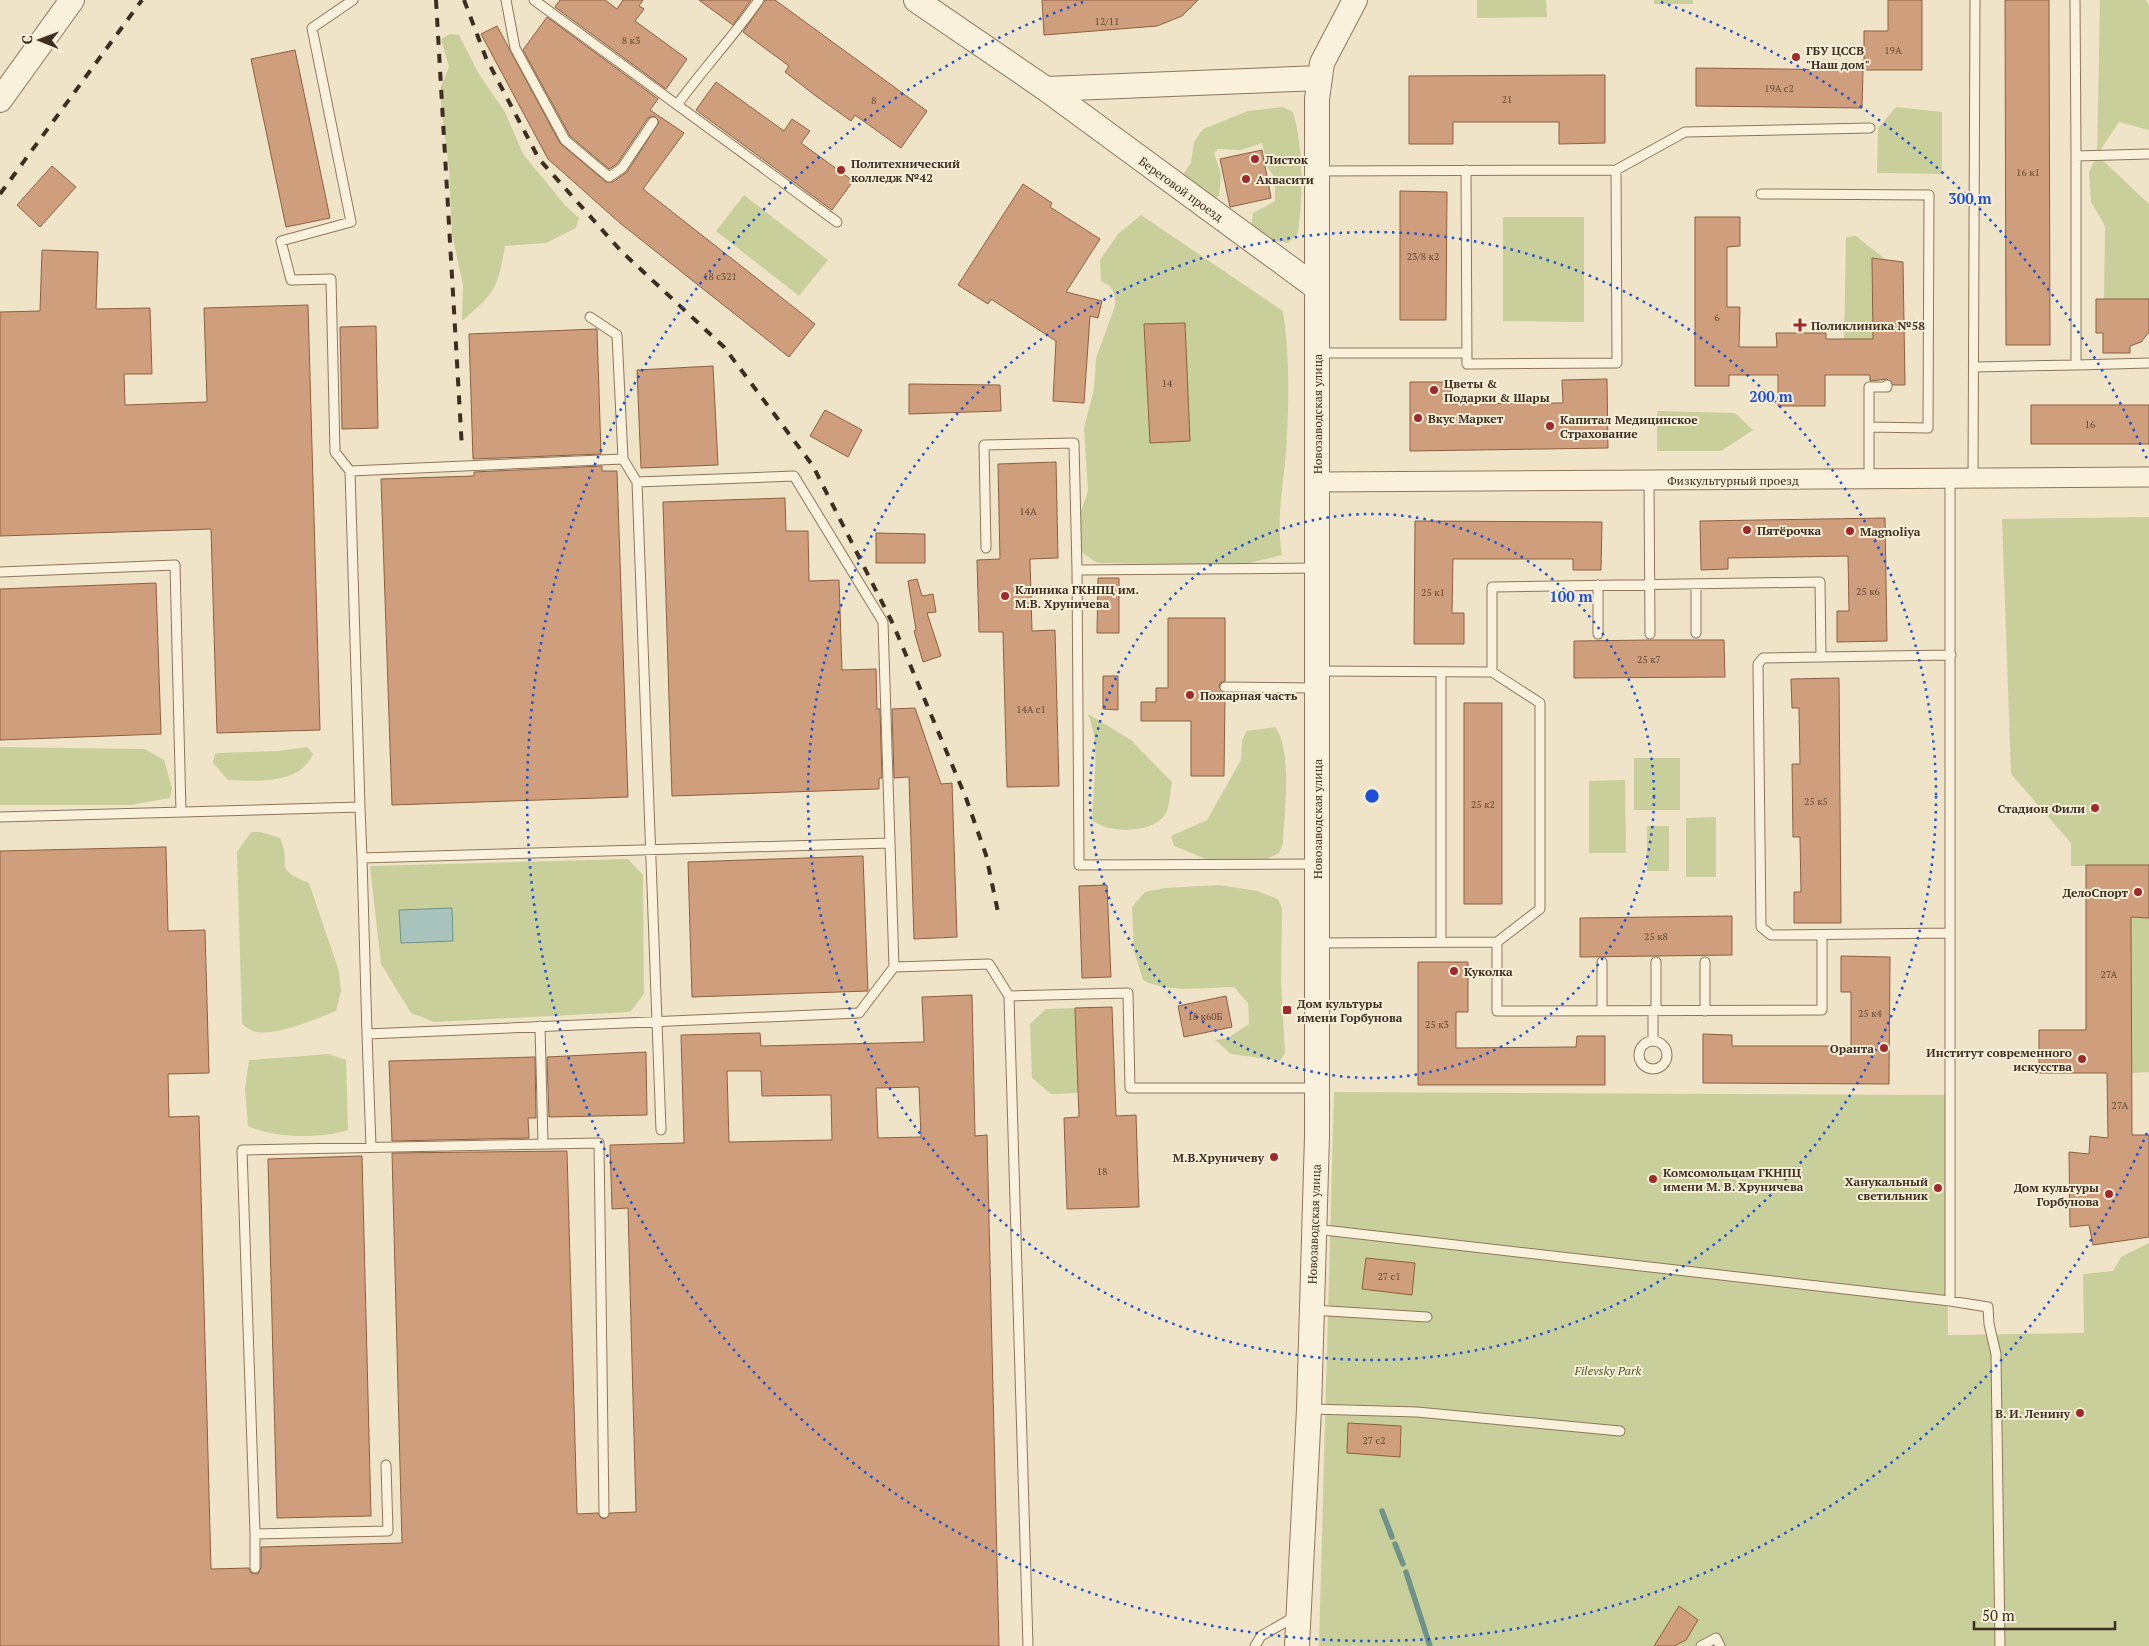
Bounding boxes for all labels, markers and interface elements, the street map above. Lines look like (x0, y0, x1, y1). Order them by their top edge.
north arrow (15, 15, 65, 65)
house number: 12/11 (1095, 15, 1119, 28)
house number: 8 к3 (622, 34, 640, 47)
text: С (17, 35, 36, 44)
place label: ГБУ ЦССВ "Наш дом" (1806, 43, 1870, 72)
house number: 19А (1884, 44, 1902, 57)
marker: ГБУ ЦССВ "Наш дом" (1790, 51, 1802, 63)
house number: 19А с2 (1764, 82, 1794, 95)
house number: 21 (1502, 93, 1512, 106)
house number: 8 (871, 94, 877, 107)
place label: Листок (1264, 152, 1309, 167)
street label: Береговой проезд (1136, 153, 1226, 225)
marker: Листок (1249, 153, 1261, 165)
place label: Политехнический колледж №42 (851, 156, 960, 185)
marker: Политехнический колледж №42 (835, 164, 847, 176)
house number: 16 к1 (2016, 166, 2040, 179)
place label: Аквасити (1256, 172, 1314, 187)
marker: Аквасити (1240, 173, 1252, 185)
text: 300 m (1948, 188, 1992, 208)
house number: 23/8 к2 (1407, 250, 1439, 263)
house number: 18 с321 (703, 270, 737, 283)
house number: 6 (1714, 311, 1720, 324)
marker: Поликлиника №58 (1793, 318, 1807, 332)
place label: Поликлиника №58 (1811, 318, 1925, 333)
street label: Новозаводская улица (1310, 354, 1325, 474)
place label: Цветы & Подарки & Шары (1444, 376, 1550, 405)
house number: 14 (1162, 377, 1173, 390)
marker: Цветы & Подарки & Шары (1428, 384, 1440, 396)
text: 200 m (1749, 386, 1793, 406)
place label: Вкус Маркет (1428, 411, 1504, 426)
marker: Вкус Маркет (1412, 412, 1424, 424)
place label: Капитал Медицинское Страхование (1560, 412, 1698, 441)
house number: 16 (2085, 418, 2096, 431)
marker: Капитал Медицинское Страхование (1544, 420, 1556, 432)
street label: Физкультурный проезд (1667, 473, 1799, 488)
house number: 14А (1019, 505, 1037, 518)
place label: Пятёрочка (1757, 523, 1822, 538)
marker: Пятёрочка (1741, 524, 1753, 536)
place label: Magnoliya (1860, 524, 1921, 539)
marker: Magnoliya (1844, 525, 1856, 537)
place label: Клиника ГКНПЦ им. М.В. Хруничева (1015, 582, 1139, 611)
house number: 25 к6 (1856, 585, 1881, 598)
house number: 25 к1 (1421, 586, 1445, 599)
text: 100 m (1549, 586, 1593, 606)
marker: Клиника ГКНПЦ им. М.В. Хруничева (999, 590, 1011, 602)
house number: 25 к7 (1637, 653, 1661, 666)
place label: Пожарная часть (1200, 688, 1298, 703)
marker: Пожарная часть (1184, 689, 1196, 701)
house number: 14А с1 (1016, 703, 1046, 716)
street label: Новозаводская улица (1310, 759, 1325, 879)
centre of rings (1363, 787, 1381, 805)
house number: 25 к5 (1804, 795, 1828, 808)
house number: 25 к2 (1471, 798, 1495, 811)
place label: Стадион Фили (1997, 801, 2085, 816)
marker: Стадион Фили (2089, 802, 2101, 814)
place label: ДелоСпорт (2063, 885, 2128, 900)
marker: ДелоСпорт (2132, 886, 2144, 898)
house number: 25 к8 (1644, 930, 1668, 943)
place label: Куколка (1464, 964, 1513, 979)
marker: Куколка (1448, 965, 1460, 977)
house number: 27А (2101, 968, 2118, 981)
place label: Дом культуры имени Горбунова (1297, 996, 1403, 1025)
marker: Дом культуры имени Горбунова (1281, 1004, 1293, 1016)
house number: 25 к4 (1858, 1007, 1883, 1020)
house number: 18 к60Б (1187, 1010, 1223, 1023)
house number: 25 к3 (1425, 1018, 1449, 1031)
place label: Оранта (1830, 1041, 1874, 1056)
marker: Оранта (1878, 1042, 1890, 1054)
place label: Институт современного искусства (1926, 1045, 2072, 1074)
marker: Институт современного искусства (2076, 1053, 2088, 1065)
house number: 27А (2112, 1099, 2129, 1112)
place label: М.В.Хруничеву (1173, 1150, 1265, 1165)
marker: М.В.Хруничеву (1268, 1151, 1280, 1163)
street label: Новозаводская улица (1304, 1164, 1324, 1284)
house number: 18 (1097, 1165, 1107, 1178)
place label: Комсомольцам ГКНПЦ имени М. В. Хруничева (1663, 1165, 1804, 1194)
marker: Комсомольцам ГКНПЦ имени М. В. Хруничева (1647, 1173, 1659, 1185)
place label: Ханукальный светильник (1845, 1174, 1929, 1203)
place label: Дом культуры Горбунова (2014, 1180, 2099, 1209)
marker: Ханукальный светильник (1932, 1182, 1944, 1194)
marker: Дом культуры Горбунова (2103, 1188, 2115, 1200)
house number: 27 с1 (1377, 1270, 1401, 1283)
park label: Filevsky Park (1574, 1363, 1642, 1378)
place label: В. И. Ленину (1995, 1406, 2071, 1421)
marker: В. И. Ленину (2074, 1407, 2086, 1419)
house number: 27 с2 (1362, 1434, 1386, 1447)
scale bar (1974, 1598, 2115, 1630)
text: 50 m (1982, 1605, 2015, 1625)

